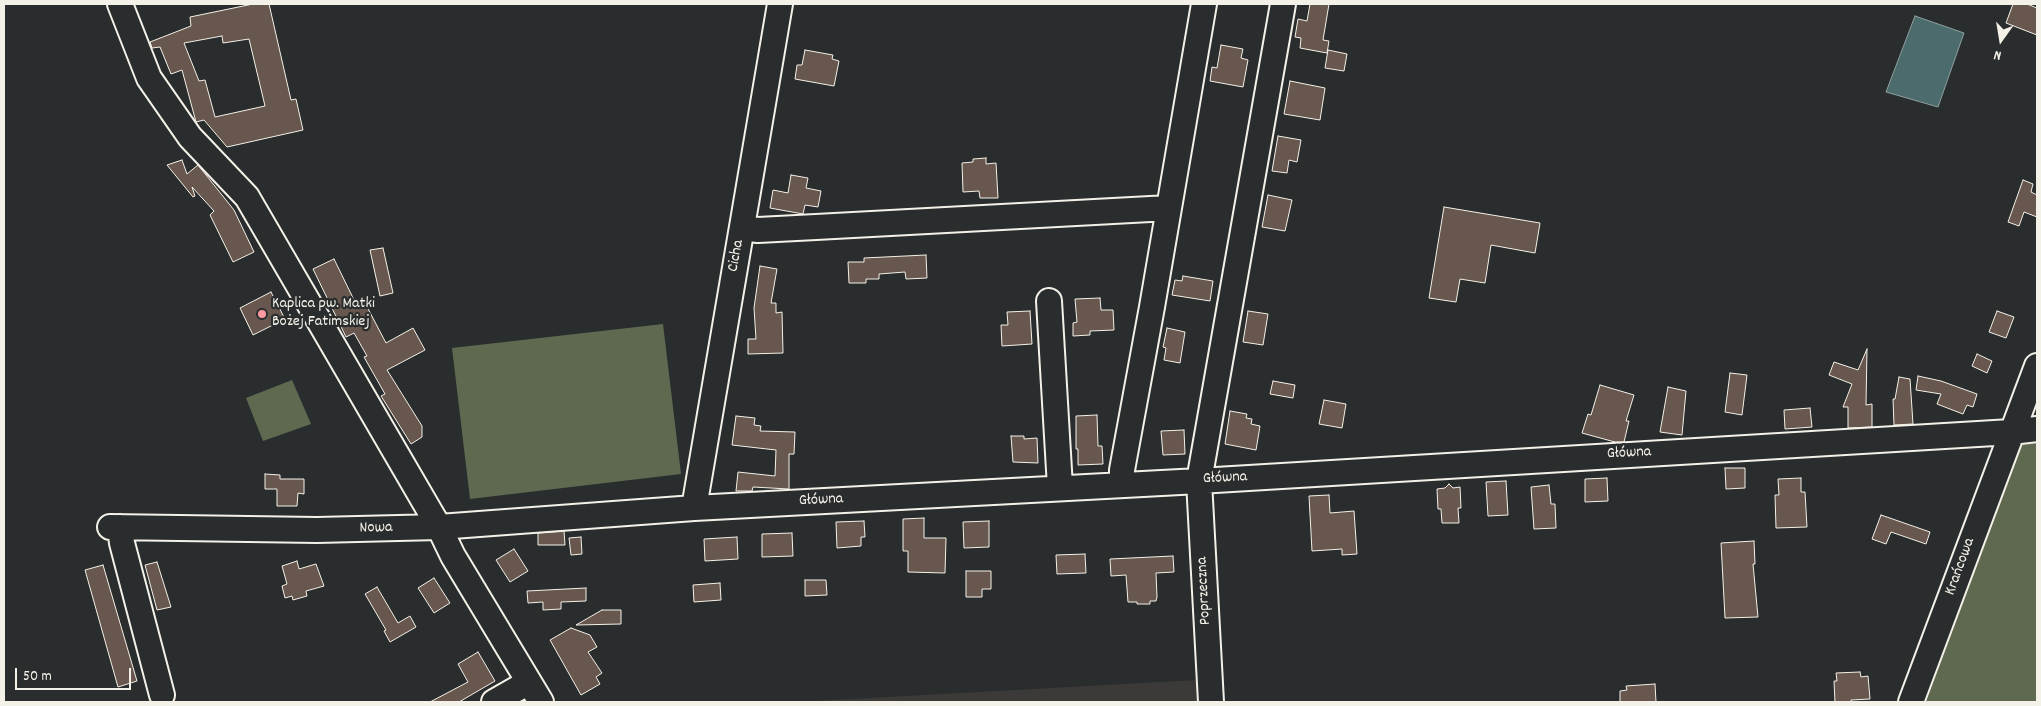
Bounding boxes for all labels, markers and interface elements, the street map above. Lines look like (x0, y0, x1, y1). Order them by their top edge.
north arrow (1976, 15, 2026, 65)
text: N (1992, 44, 2003, 65)
street label: Cicha (725, 239, 749, 273)
place label: Kaplica pw. Matki Bożej Fatimskiej (272, 295, 375, 333)
marker: Kaplica pw. Matki Bożej Fatimskiej (256, 308, 268, 320)
street label: Główna (1606, 443, 1652, 465)
street label: Główna (1202, 468, 1248, 490)
street label: Główna (798, 490, 844, 512)
street label: Nowa (359, 519, 393, 539)
street label: Krańcowa (1942, 536, 1980, 598)
street label: Poprzeczna (1194, 556, 1216, 626)
scale bar (18, 658, 134, 690)
text: 50 m (23, 666, 52, 688)

